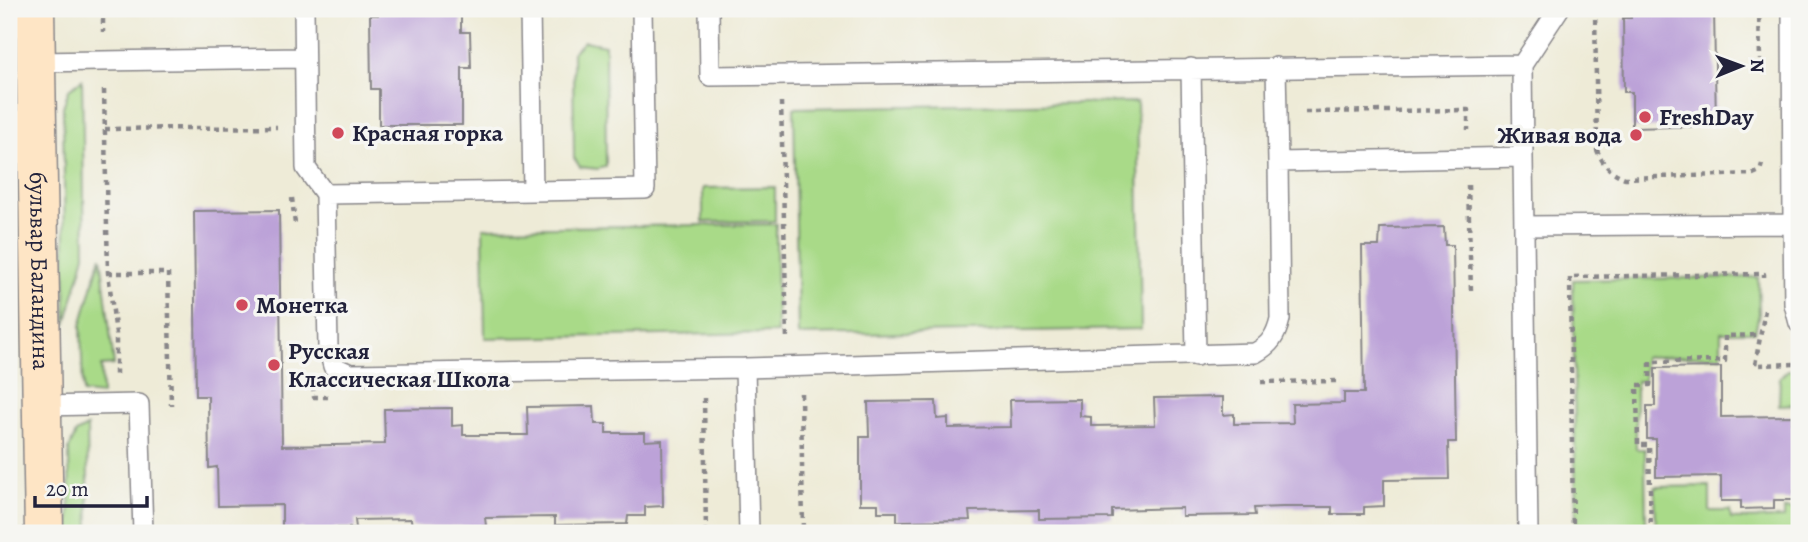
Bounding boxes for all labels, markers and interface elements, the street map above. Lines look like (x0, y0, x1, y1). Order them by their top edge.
north arrow (1706, 32, 1776, 102)
text: N (1744, 59, 1770, 73)
place label: FreshDay (1659, 101, 1754, 133)
marker: FreshDay (1637, 109, 1653, 125)
place label: Красная горка (352, 117, 504, 149)
place label: Живая вода (1497, 119, 1623, 151)
marker: Красная горка (330, 125, 346, 141)
marker: Живая вода (1628, 127, 1644, 143)
street label: бульвар Баландина (22, 171, 57, 371)
place label: Монетка (256, 289, 349, 321)
marker: Монетка (234, 297, 250, 313)
place label: Русская Классическая Школа (288, 335, 511, 395)
marker: Русская Классическая Школа (266, 357, 282, 373)
scale bar (35, 465, 147, 509)
text: 20 m (46, 475, 89, 503)

